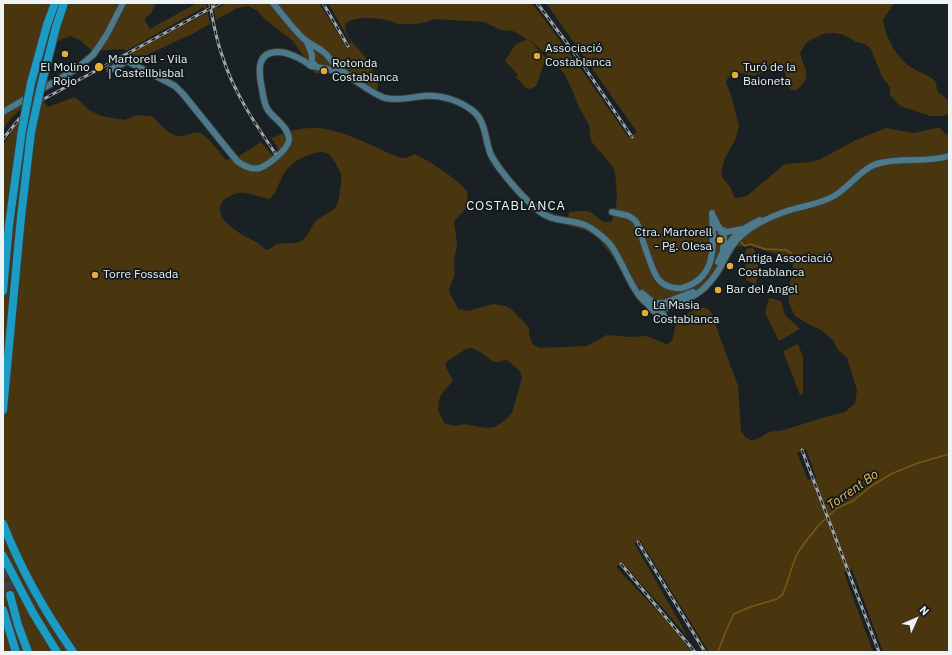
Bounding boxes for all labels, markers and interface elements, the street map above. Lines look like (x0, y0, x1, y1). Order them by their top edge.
place label: Associació Costablanca (545, 42, 611, 70)
marker: El Molino Rojo (60, 49, 70, 59)
marker: Associació Costablanca (532, 51, 542, 61)
place label: Martorell - Vila | Castellbisbal (108, 53, 187, 81)
place label: Rotonda Costablanca (332, 57, 398, 85)
place label: El Molino Rojo (40, 61, 90, 89)
marker: Martorell - Vila | Castellbisbal (93, 61, 105, 73)
place label: Turó de la Baioneta (743, 61, 796, 89)
marker: Rotonda Costablanca (319, 66, 329, 76)
marker: Turó de la Baioneta (730, 70, 740, 80)
district label: COSTABLANCA (466, 198, 566, 214)
place label: Ctra. Martorell - Pg. Olesa (634, 226, 712, 254)
marker: Ctra. Martorell - Pg. Olesa (715, 235, 725, 245)
place label: Antiga Associació Costablanca (738, 252, 832, 280)
marker: Antiga Associació Costablanca (725, 261, 735, 271)
place label: Torre Fossada (103, 268, 178, 282)
marker: Torre Fossada (90, 270, 100, 280)
place label: Bar del Angel (726, 283, 798, 297)
marker: Bar del Angel (713, 285, 723, 295)
place label: La Masia Costablanca (653, 299, 719, 327)
marker: La Masia Costablanca (640, 308, 650, 318)
water label: Torrent Bo (824, 467, 882, 513)
north arrow (896, 599, 936, 639)
text: N (917, 603, 932, 618)

